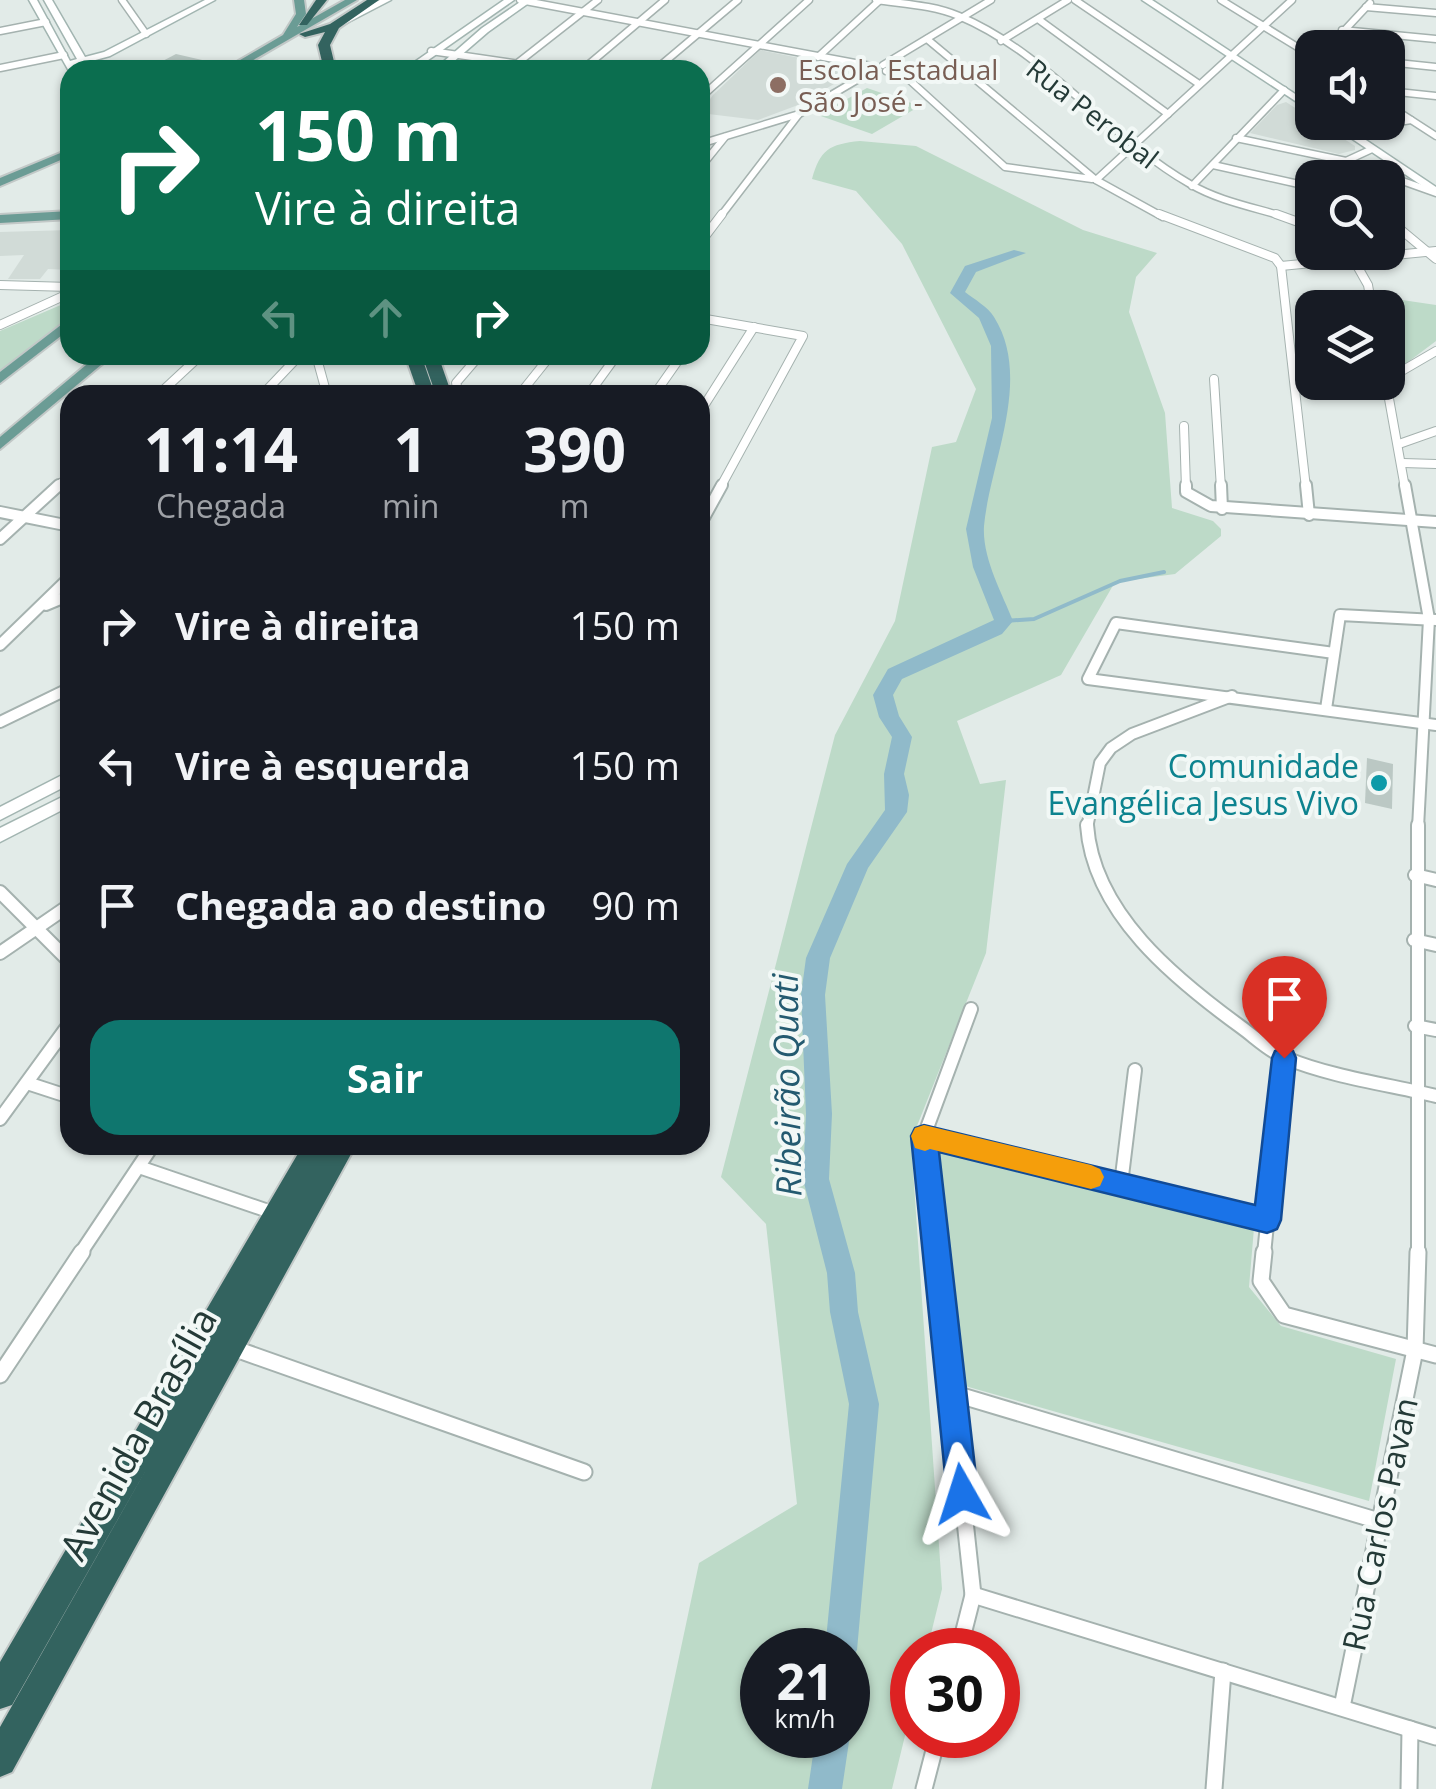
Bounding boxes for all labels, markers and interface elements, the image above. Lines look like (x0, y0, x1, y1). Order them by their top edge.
map controls (1295, 30, 1405, 400)
button: sound (1295, 30, 1405, 140)
street label: Rua Perobal (1019, 49, 1167, 177)
place label: Escola Estadual São José - (798, 50, 998, 120)
marker: Escola Estadual São José - (767, 74, 789, 96)
text: 150 m (255, 86, 462, 182)
icon: right (90, 100, 220, 230)
button: search (1295, 160, 1405, 270)
text: Vire à direita (255, 177, 520, 238)
icon: left (253, 290, 308, 345)
icon: ahead (358, 290, 413, 345)
icon: right (463, 290, 518, 345)
button: layers (1295, 290, 1405, 400)
text: 11:14 (144, 408, 298, 490)
text: 1 (394, 408, 428, 490)
text: 390 (523, 408, 626, 490)
text: Chegada (156, 484, 286, 527)
text: min (382, 484, 439, 527)
text: m (560, 484, 589, 527)
icon: right (90, 598, 145, 653)
text: Vire à direita (175, 599, 420, 651)
text: 150 m (570, 599, 680, 651)
icon: left (90, 738, 145, 793)
text: Vire à esquerda (175, 739, 471, 791)
text: 150 m (570, 739, 680, 791)
place label: Comunidade Evangélica Jesus Vivo (1048, 744, 1359, 824)
marker: Comunidade Evangélica Jesus Vivo (1368, 772, 1390, 794)
icon: arrive (90, 878, 145, 933)
text: Chegada ao destino (175, 879, 546, 931)
text: 90 m (591, 879, 680, 931)
pin (1242, 956, 1327, 1059)
icon: arrive (1257, 971, 1312, 1026)
water label: Ribeirão Quati (761, 972, 811, 1197)
button: Sair (90, 1020, 680, 1135)
street label: Avenida Brasília (46, 1298, 228, 1568)
street label: Rua Carlos Pavan (1331, 1393, 1427, 1655)
position arrow (910, 1442, 1014, 1546)
speed limit sign: 30 (890, 1628, 1020, 1758)
text: 21 (776, 1647, 834, 1715)
text: km/h (775, 1701, 835, 1735)

